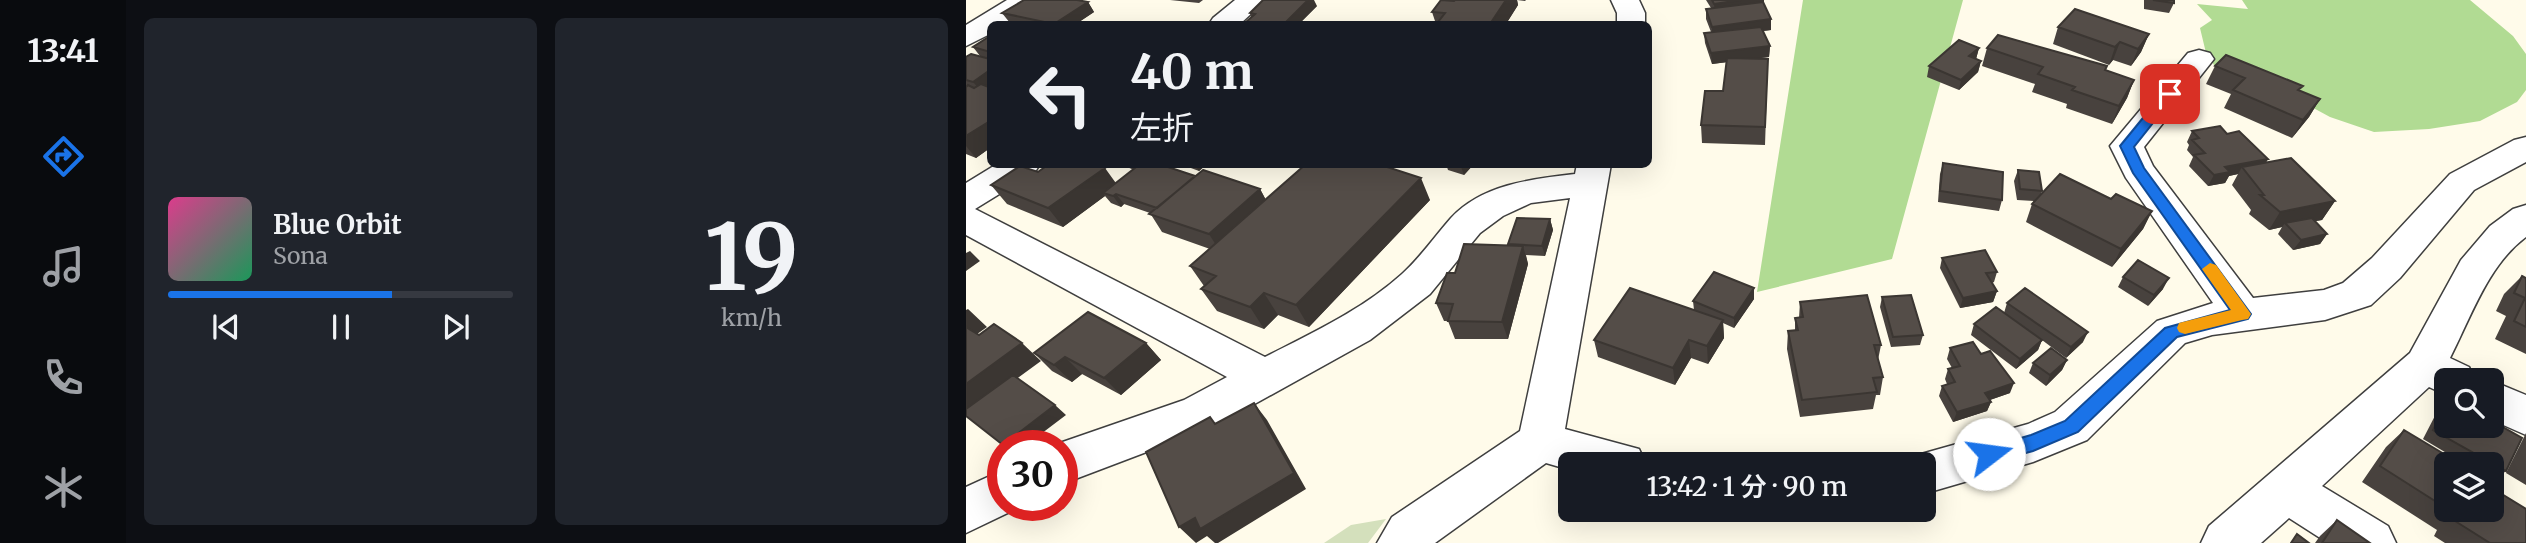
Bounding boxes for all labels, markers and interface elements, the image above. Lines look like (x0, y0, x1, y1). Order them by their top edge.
text: 13:41 (27, 31, 99, 71)
text: 40 m (1130, 41, 1254, 102)
icon: left (1015, 49, 1106, 140)
pin (2140, 64, 2200, 124)
icon: arrive (2151, 75, 2189, 113)
text: 左折 (1130, 108, 1194, 148)
icon: directions (39, 132, 88, 181)
text: 19 (704, 200, 799, 315)
text: Blue Orbit (273, 208, 402, 241)
text: Sona (273, 241, 328, 270)
icon: music (39, 242, 88, 291)
text: km/h (721, 303, 782, 332)
icon: previous (207, 308, 245, 346)
icon: pause (322, 308, 360, 346)
icon: next (437, 308, 475, 346)
icon: phone (39, 353, 88, 402)
map controls (2434, 368, 2504, 522)
button: search (2434, 368, 2504, 438)
position arrow (1952, 417, 2026, 491)
speed limit sign: 30 (987, 430, 1078, 521)
button: layers (2434, 452, 2504, 522)
icon: climate (39, 463, 88, 512)
text: 13:42 · 1 分 · 90 m (1646, 470, 1848, 503)

